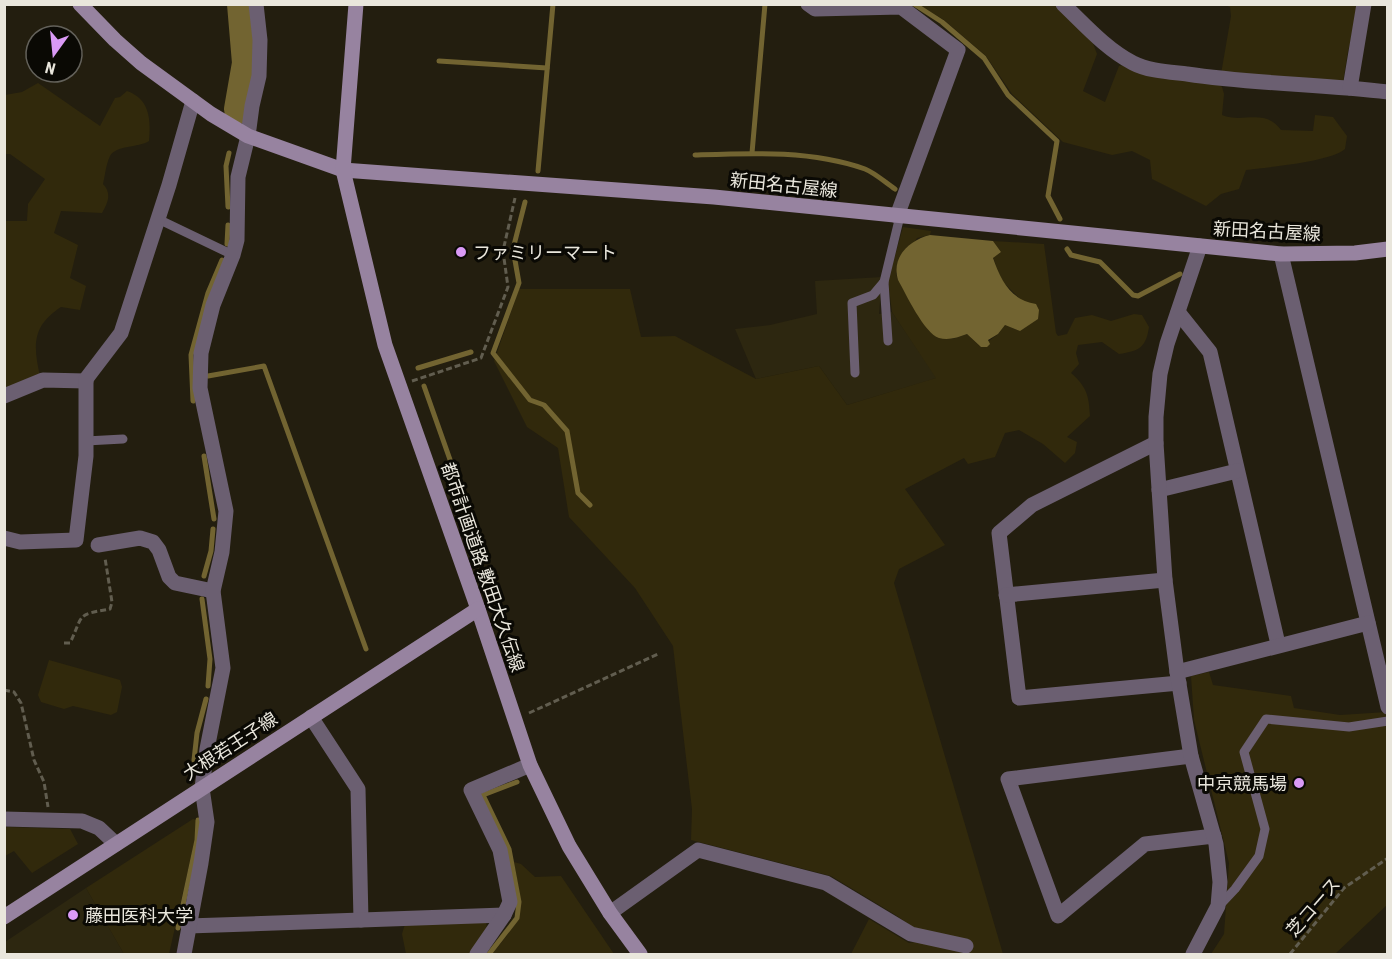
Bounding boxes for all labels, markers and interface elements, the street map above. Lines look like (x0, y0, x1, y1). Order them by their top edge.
north arrow (24, 24, 84, 84)
text: N (43, 58, 57, 78)
street label: 新田名古屋線 (729, 169, 839, 201)
street label: 新田名古屋線 (1213, 218, 1321, 244)
place label: ファミリーマート (473, 242, 617, 263)
marker: ファミリーマート (454, 245, 468, 259)
street label: 都市計画道路 敷田大久伝線 (437, 460, 529, 674)
street label: 大根若王子線 (179, 708, 281, 784)
place label: 中京競馬場 (1197, 773, 1287, 794)
marker: 中京競馬場 (1292, 776, 1306, 790)
street label: 芝コース (1282, 873, 1344, 941)
place label: 藤田医科大学 (85, 905, 193, 926)
marker: 藤田医科大学 (66, 908, 80, 922)

